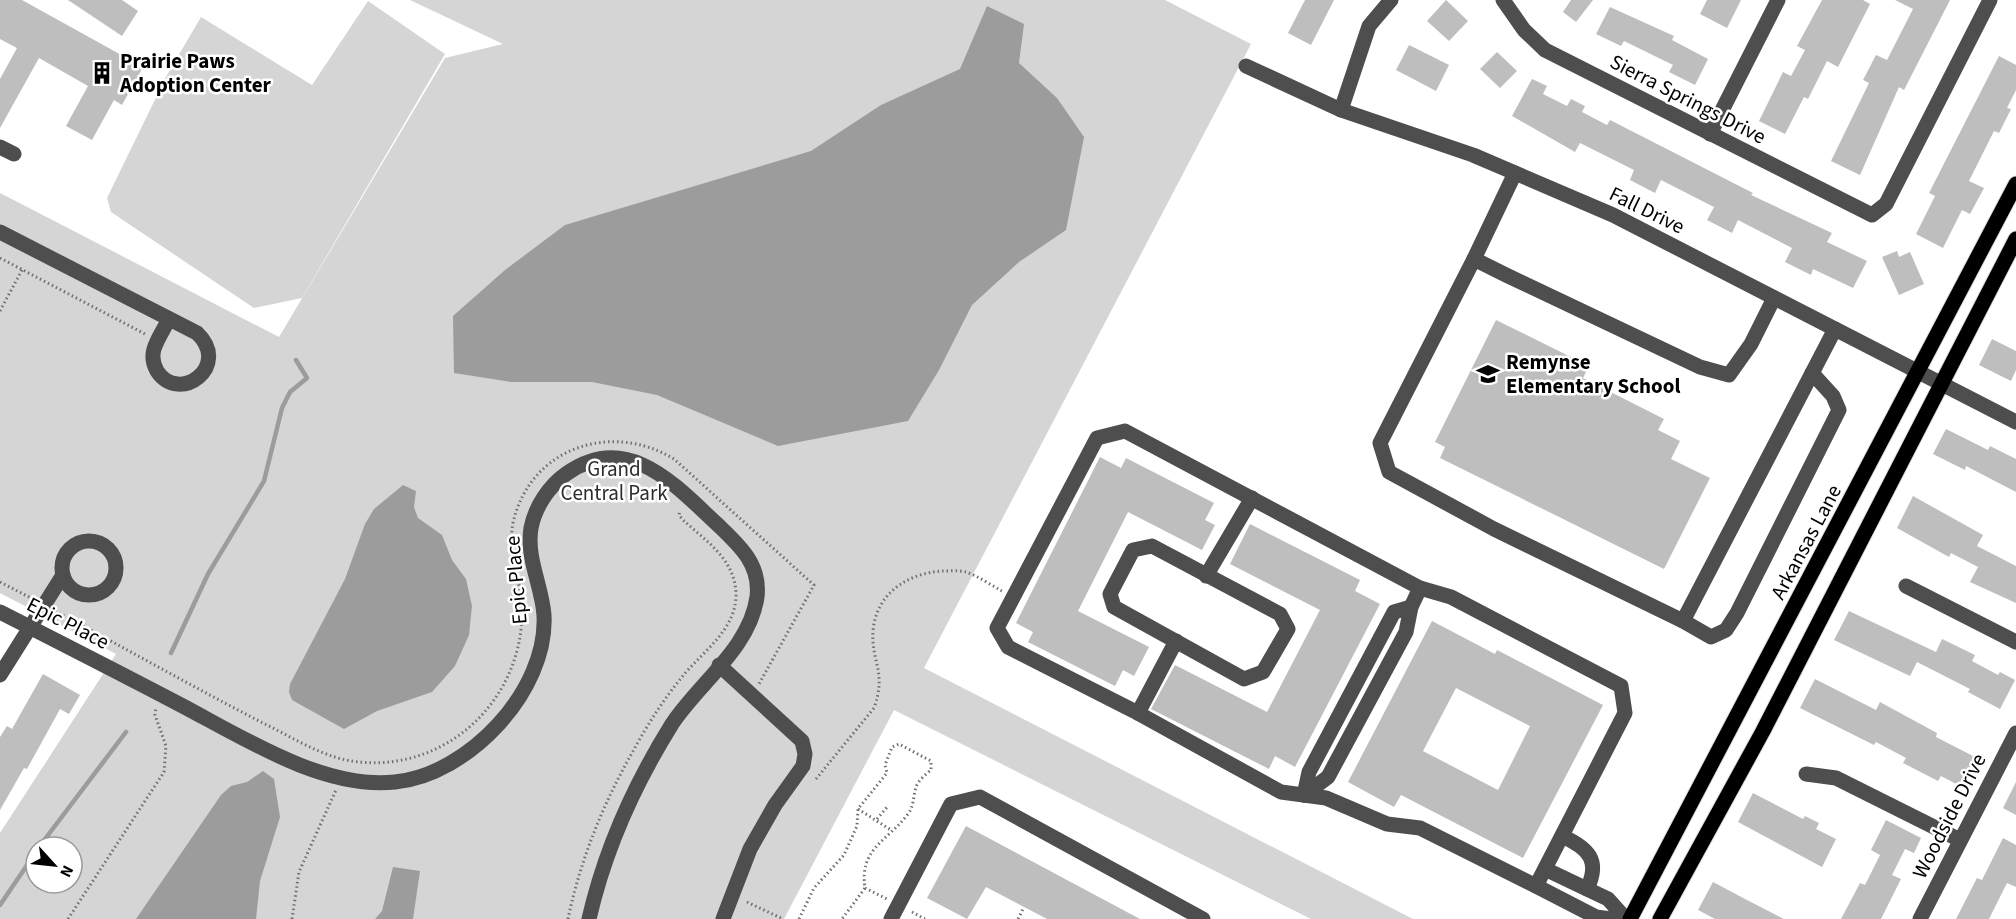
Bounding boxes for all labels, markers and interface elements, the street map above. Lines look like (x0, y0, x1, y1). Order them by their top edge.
place label: Prairie Paws Adoption Center (119, 46, 272, 100)
street label: Sierra Springs Drive (1605, 47, 1771, 151)
building icon: Prairie Paws Adoption Center (89, 60, 115, 86)
street label: Fall Drive (1604, 179, 1690, 241)
place label: Remynse Elementary School (1506, 347, 1680, 401)
school or university icon: Remynse Elementary School (1475, 361, 1501, 387)
park label: Grand Central Park (560, 454, 668, 508)
street label: Arkansas Lane (1763, 479, 1849, 605)
street label: Epic Place (497, 534, 535, 626)
street label: Epic Place (22, 589, 114, 657)
street label: Woodside Drive (1905, 748, 1993, 884)
north arrow (24, 835, 84, 895)
text: N (54, 862, 79, 881)

